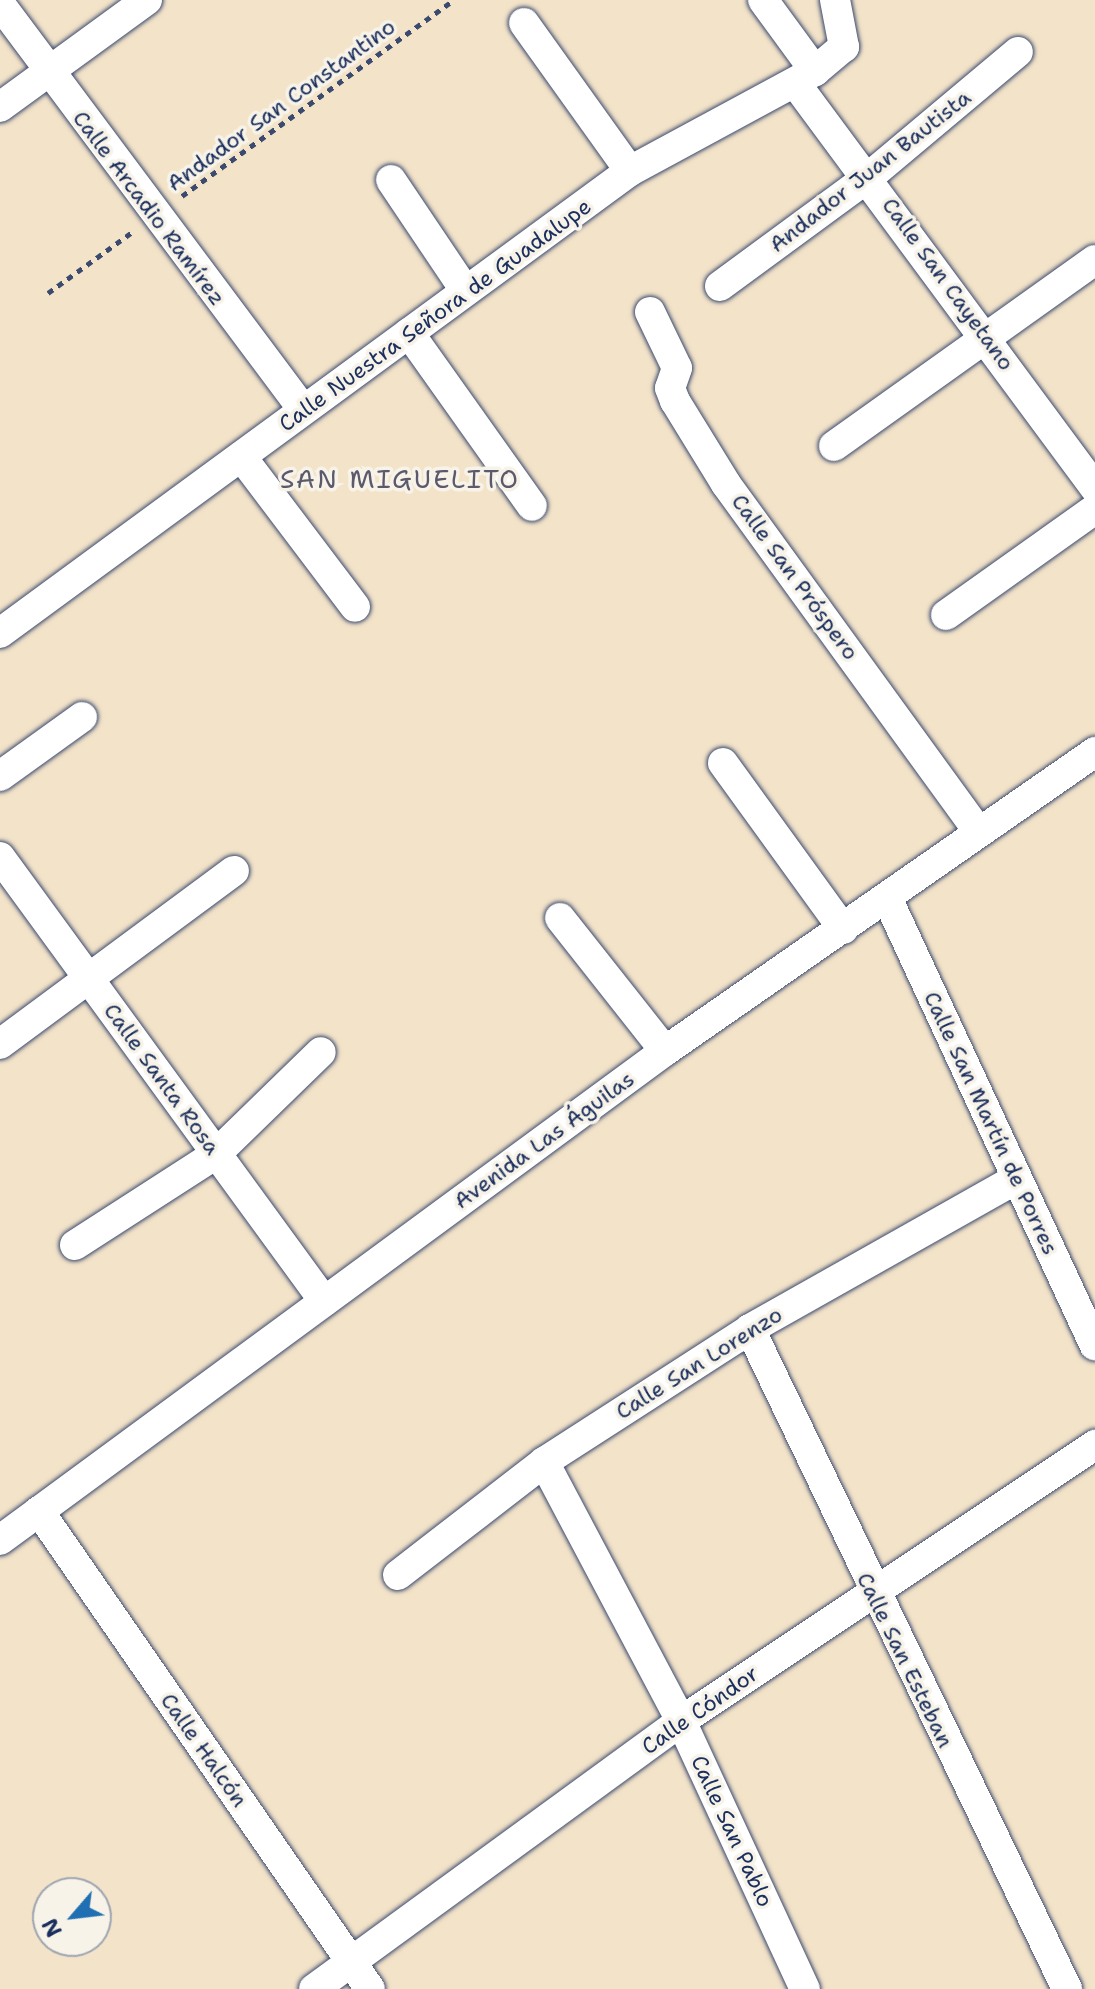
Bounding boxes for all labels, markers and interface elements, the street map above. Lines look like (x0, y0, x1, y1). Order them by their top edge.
street label: Andador San Constantino (162, 13, 400, 197)
street label: Andador Juan Bautista (764, 84, 976, 258)
street label: Calle Arcadio Ramírez (67, 105, 231, 311)
street label: Calle Nuestra Señora de Guadalupe (274, 193, 596, 437)
street label: Calle San Cayetano (876, 193, 1020, 375)
district label: SAN MIGUELITO (280, 463, 520, 495)
street label: Calle San Próspero (726, 489, 864, 665)
street label: Calle San Martín de Porres (918, 987, 1064, 1259)
street label: Calle Santa Rosa (98, 998, 226, 1160)
street label: Avenida Las Águilas (449, 1066, 639, 1214)
street label: Calle San Lorenzo (611, 1301, 787, 1425)
street label: Calle San Esteban (851, 1568, 959, 1752)
street label: Calle Cóndor (637, 1660, 763, 1760)
street label: Calle Halcón (155, 1688, 253, 1812)
street label: Calle San Pablo (685, 1751, 779, 1911)
north arrow (32, 1877, 112, 1957)
text: N (35, 1913, 69, 1942)

